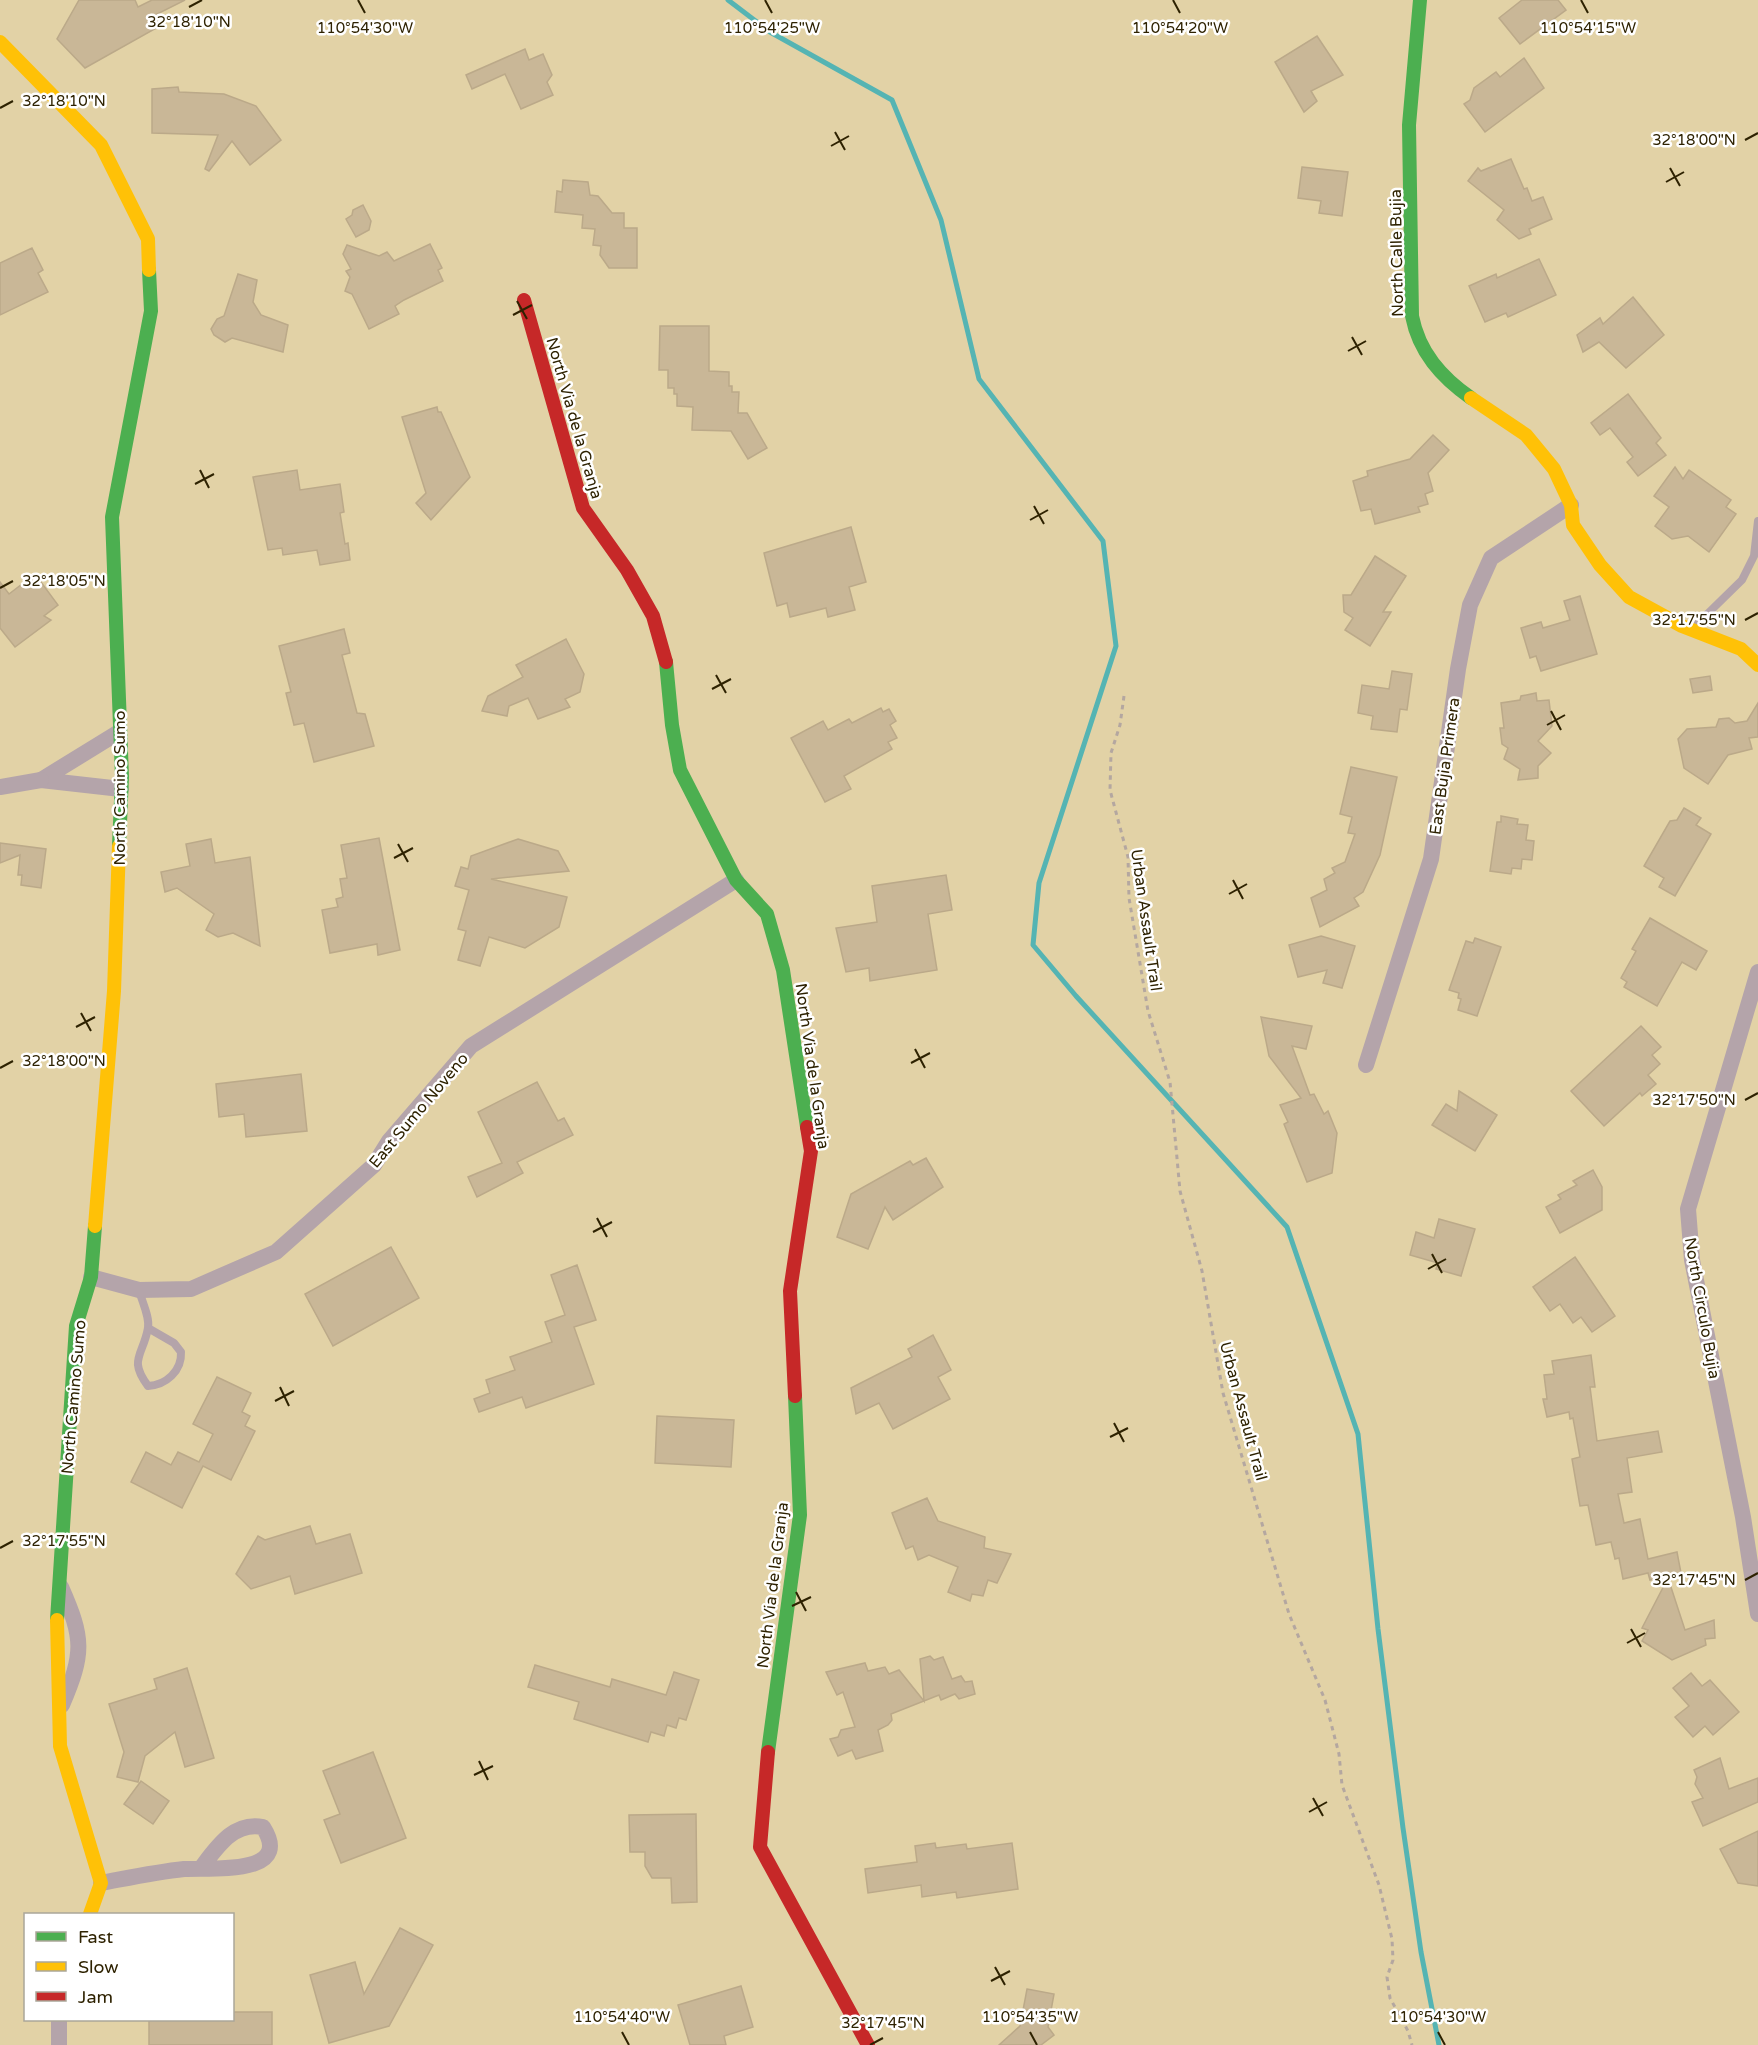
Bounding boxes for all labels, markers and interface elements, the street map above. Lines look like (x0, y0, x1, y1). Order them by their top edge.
text: 32°18'10"N (147, 13, 231, 31)
text: 110°54'30"W (317, 19, 413, 37)
text: 110°54'25"W (724, 19, 820, 37)
text: 110°54'20"W (1132, 19, 1228, 37)
text: 110°54'15"W (1540, 19, 1636, 37)
text: 32°18'10"N (22, 92, 106, 110)
text: 32°18'00"N (1652, 131, 1736, 149)
street label: North Calle Bujia (1386, 189, 1408, 317)
street label: North Via de la Granja (541, 335, 607, 501)
text: 32°18'05"N (22, 572, 106, 590)
text: 32°17'55"N (1652, 611, 1736, 629)
street label: East Bujia Primera (1425, 696, 1465, 836)
street label: North Camino Sumo (110, 711, 130, 865)
street label: Urban Assault Trail (1126, 848, 1166, 992)
street label: North Via de la Granja (790, 982, 834, 1150)
street label: East Sumo Noveno (365, 1049, 473, 1172)
text: 32°18'00"N (22, 1052, 106, 1070)
text: 32°17'50"N (1652, 1091, 1736, 1109)
street label: North Circulo Bujia (1680, 1236, 1724, 1381)
street label: North Camino Sumo (57, 1319, 91, 1475)
street label: Urban Assault Trail (1215, 1340, 1271, 1483)
street label: North Via de la Granja (753, 1501, 793, 1669)
text: 32°17'55"N (22, 1532, 106, 1550)
text: 32°17'45"N (1652, 1571, 1736, 1589)
legend (24, 1913, 234, 2021)
text: Fast (78, 1926, 113, 1948)
text: Slow (78, 1956, 119, 1978)
text: Jam (78, 1986, 113, 2008)
text: 110°54'40"W (574, 2008, 670, 2026)
text: 110°54'35"W (982, 2008, 1078, 2026)
text: 110°54'30"W (1390, 2008, 1486, 2026)
text: 32°17'45"N (841, 2014, 925, 2032)

